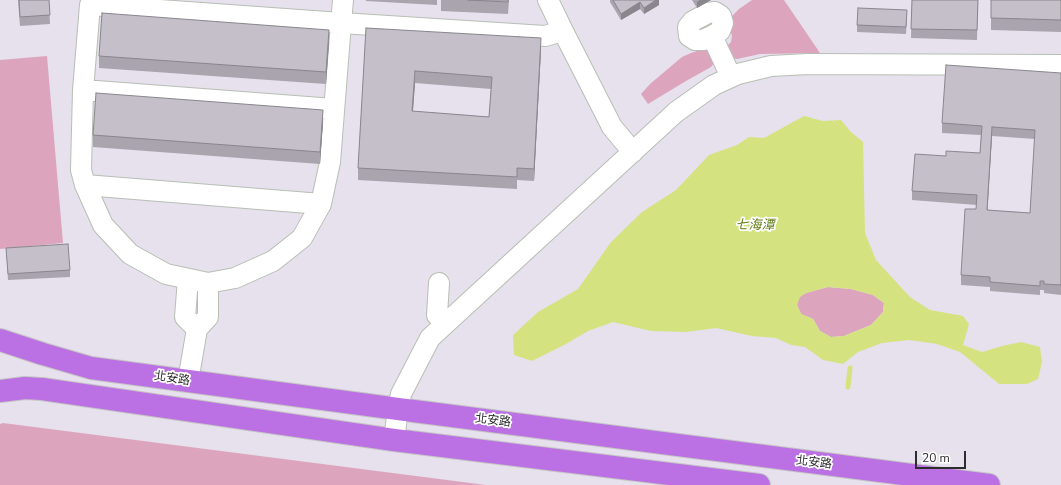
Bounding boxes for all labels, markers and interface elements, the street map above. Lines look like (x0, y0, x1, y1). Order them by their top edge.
water label: 七海潭 (736, 218, 774, 234)
street label: 北安路 (153, 369, 191, 389)
street label: 北安路 (474, 412, 512, 430)
scale bar (917, 443, 968, 469)
text: 20 m (922, 450, 950, 466)
street label: 北安路 (795, 454, 833, 472)

